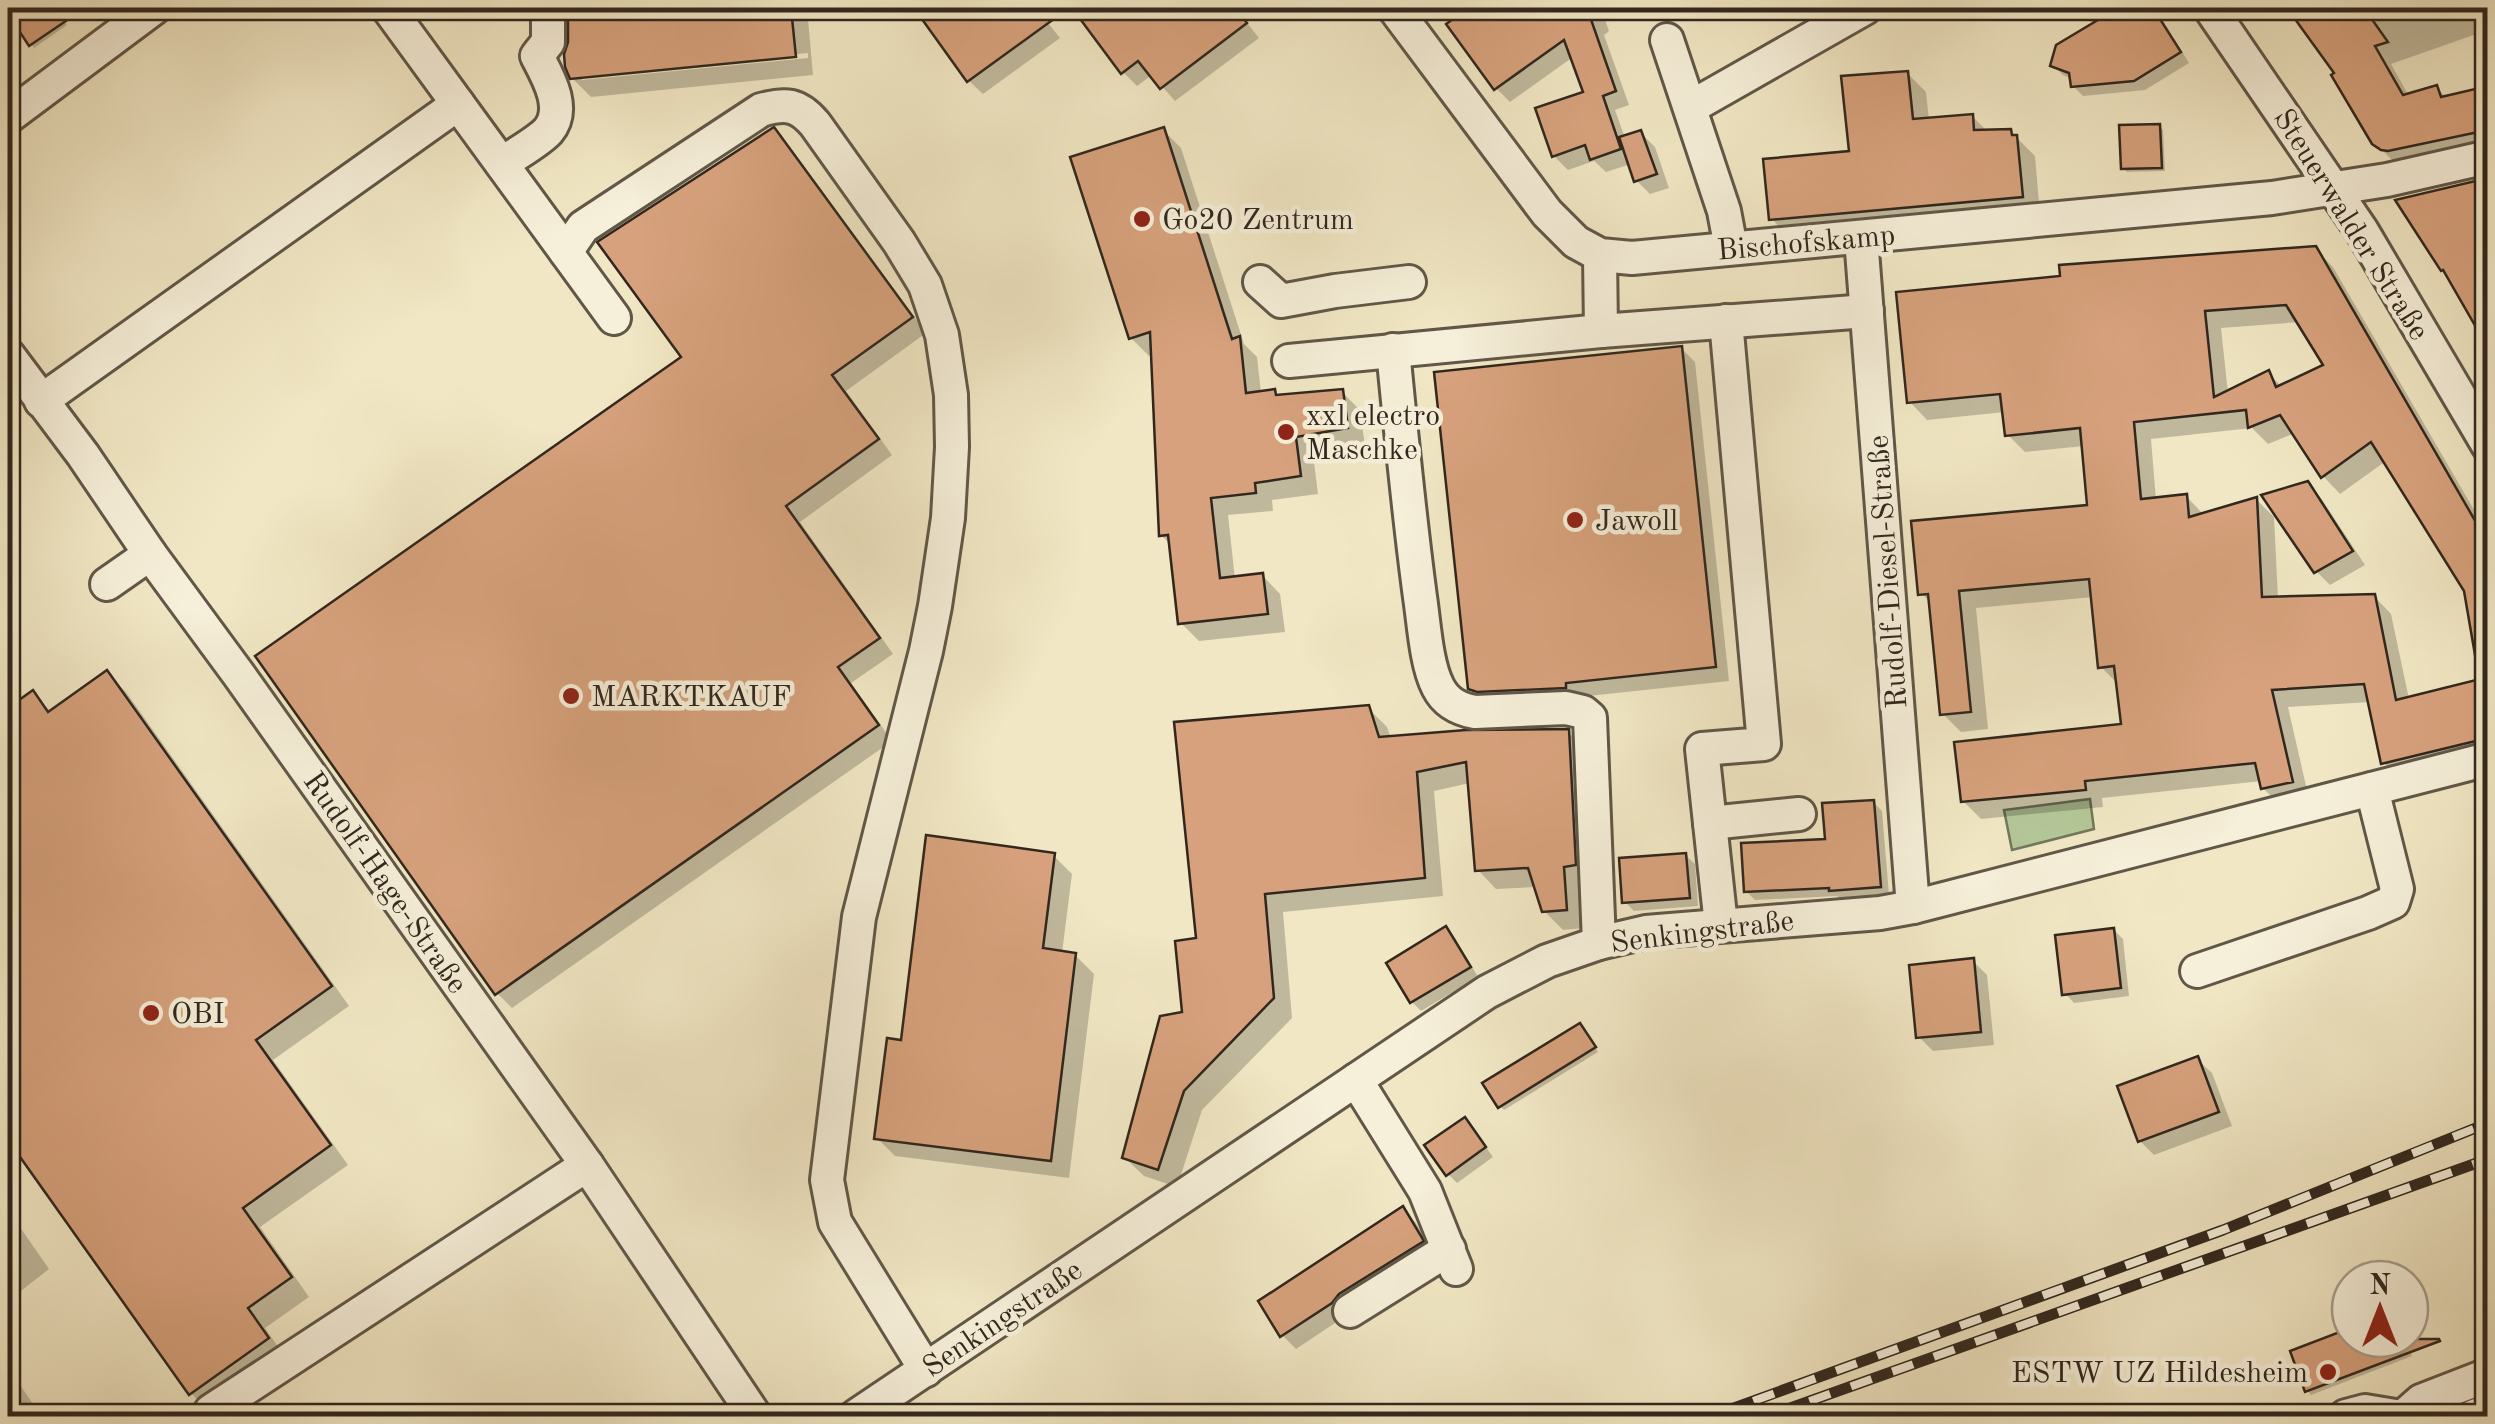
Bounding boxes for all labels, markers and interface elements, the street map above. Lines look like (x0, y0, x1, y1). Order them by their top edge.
street label: Steuerwalder Straße (2267, 104, 2434, 346)
place label: Go20 Zentrum (1162, 206, 1354, 236)
marker: Go20 Zentrum (1131, 208, 1153, 230)
street label: Bischofskamp (1716, 221, 1897, 267)
place label: xxl electro Maschke (1306, 402, 1440, 466)
marker: xxl electro Maschke (1275, 421, 1297, 443)
street label: Rudolf-Diesel-Straße (1864, 434, 1914, 710)
place label: Jawoll (1595, 507, 1678, 537)
marker: Jawoll (1564, 509, 1586, 531)
place label: MARKTKAUF (591, 683, 792, 713)
marker: MARKTKAUF (560, 685, 582, 707)
street label: Rudolf-Hage-Straße (297, 767, 472, 999)
street label: Senkingstraße (1609, 907, 1796, 959)
place label: OBI (171, 1000, 225, 1030)
marker: OBI (140, 1002, 162, 1024)
street label: Senkingstraße (918, 1256, 1088, 1384)
north arrow (2330, 1259, 2430, 1359)
text: N (2369, 1273, 2391, 1301)
place label: ESTW UZ Hildesheim (2011, 1359, 2308, 1389)
marker: ESTW UZ Hildesheim (2317, 1361, 2339, 1383)

